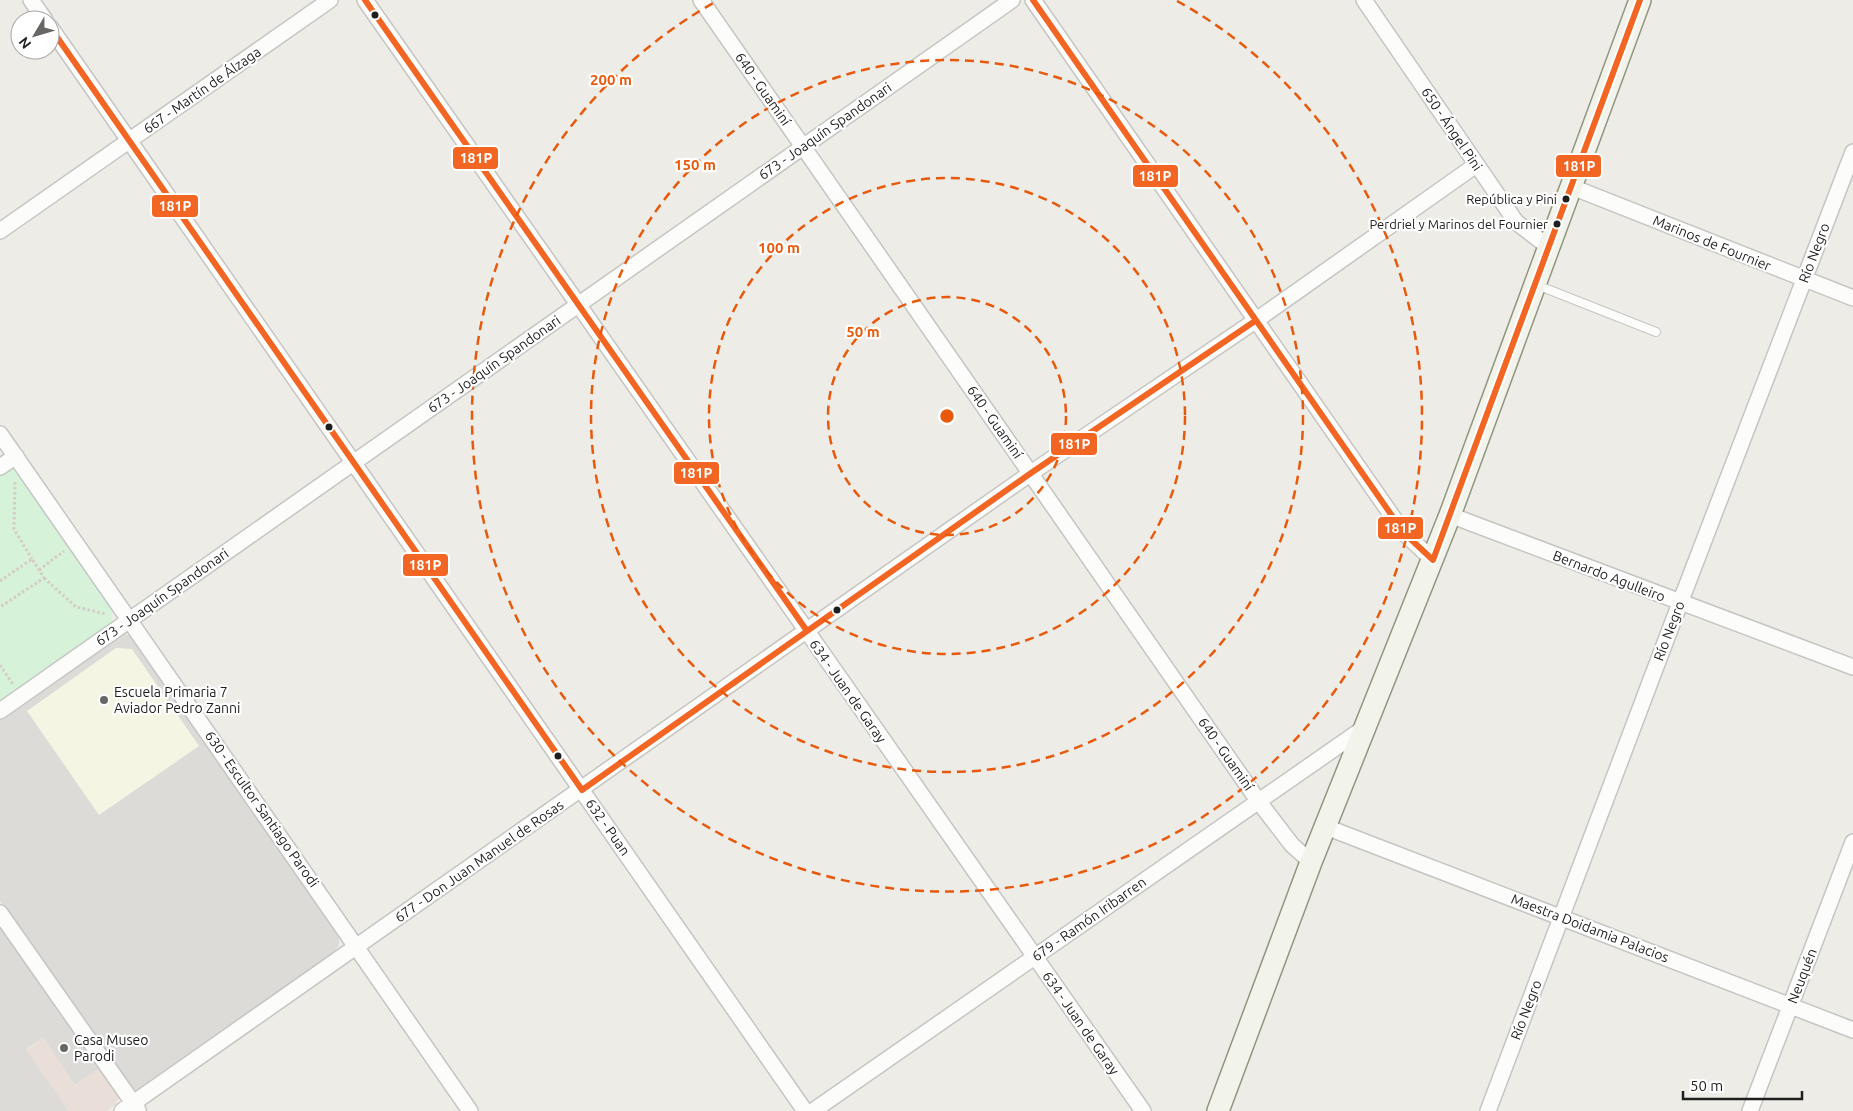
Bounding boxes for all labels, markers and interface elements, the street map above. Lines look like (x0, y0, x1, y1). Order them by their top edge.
north arrow (10, 10, 60, 60)
unlabelled marker (370, 10, 380, 20)
text: N (15, 34, 34, 52)
street label: 667 - Martín de Álzaga (140, 43, 264, 137)
street label: 640 - Guaminí (732, 49, 794, 129)
text: 200 m (590, 71, 632, 88)
street label: 673 - Joaquín Spandonari (756, 79, 894, 183)
street label: 650 - Ángel Pini (1418, 84, 1487, 174)
line badge: 181P (452, 146, 499, 170)
text: 181P (460, 150, 492, 166)
line badge: 181P (1555, 154, 1602, 178)
text: 150 m (674, 156, 716, 173)
text: 181P (1563, 158, 1595, 174)
line badge: 181P (1132, 164, 1179, 188)
text: 181P (1139, 168, 1171, 184)
place label: República y Pini (1466, 192, 1557, 206)
line badge: 181P (151, 194, 199, 218)
marker: República y Pini (1561, 194, 1571, 204)
text: 181P (159, 198, 191, 214)
street label: Marinos de Fournier (1651, 212, 1774, 274)
place label: Perdriel y Marinos del Fournier (1370, 217, 1548, 231)
marker: Perdriel y Marinos del Fournier (1552, 219, 1562, 229)
street label: Río Negro (1795, 221, 1833, 285)
text: 100 m (758, 239, 800, 256)
street label: 673 - Joaquín Spandonari (425, 312, 563, 416)
text: 50 m (846, 323, 880, 340)
street label: 640 - Guaminí (964, 382, 1026, 462)
centre of rings (938, 407, 956, 425)
unlabelled marker (324, 422, 334, 432)
line badge: 181P (1050, 432, 1098, 456)
text: 181P (1058, 436, 1090, 452)
line badge: 181P (673, 461, 720, 485)
text: 181P (680, 465, 712, 481)
line badge: 181P (1377, 516, 1424, 540)
text: 181P (1384, 520, 1416, 536)
street label: 673 - Joaquín Spandonari (93, 545, 231, 649)
street label: Bernardo Agulleiro (1551, 547, 1667, 605)
line badge: 181P (402, 553, 449, 577)
text: 181P (409, 557, 441, 573)
street label: Río Negro (1650, 599, 1688, 663)
unlabelled marker (832, 605, 842, 615)
street label: 634 - Juan de Garay (806, 636, 890, 746)
place label: Escuela Primaria 7 Aviador Pedro Zanni (114, 684, 240, 716)
marker: Escuela Primaria 7 Aviador Pedro Zanni (98, 694, 110, 706)
street label: 640 - Guaminí (1195, 714, 1257, 794)
street label: 630 - Escultor Santiago Parodi (202, 728, 322, 890)
unlabelled marker (553, 751, 563, 761)
street label: 632 - Puan (583, 796, 633, 858)
street label: 677 - Don Juan Manuel de Rosas (392, 797, 566, 925)
street label: 679 - Ramón Iribarren (1029, 874, 1149, 964)
street label: Maestra Doidamia Palacios (1509, 890, 1671, 966)
street label: Neuquén (1784, 946, 1820, 1006)
street label: 634 - Juan de Garay (1039, 968, 1123, 1078)
street label: Río Negro (1507, 978, 1545, 1042)
place label: Casa Museo Parodi (74, 1032, 148, 1064)
marker: Casa Museo Parodi (58, 1042, 70, 1054)
scale bar (1683, 1068, 1802, 1100)
text: 50 m (1690, 1077, 1723, 1094)

